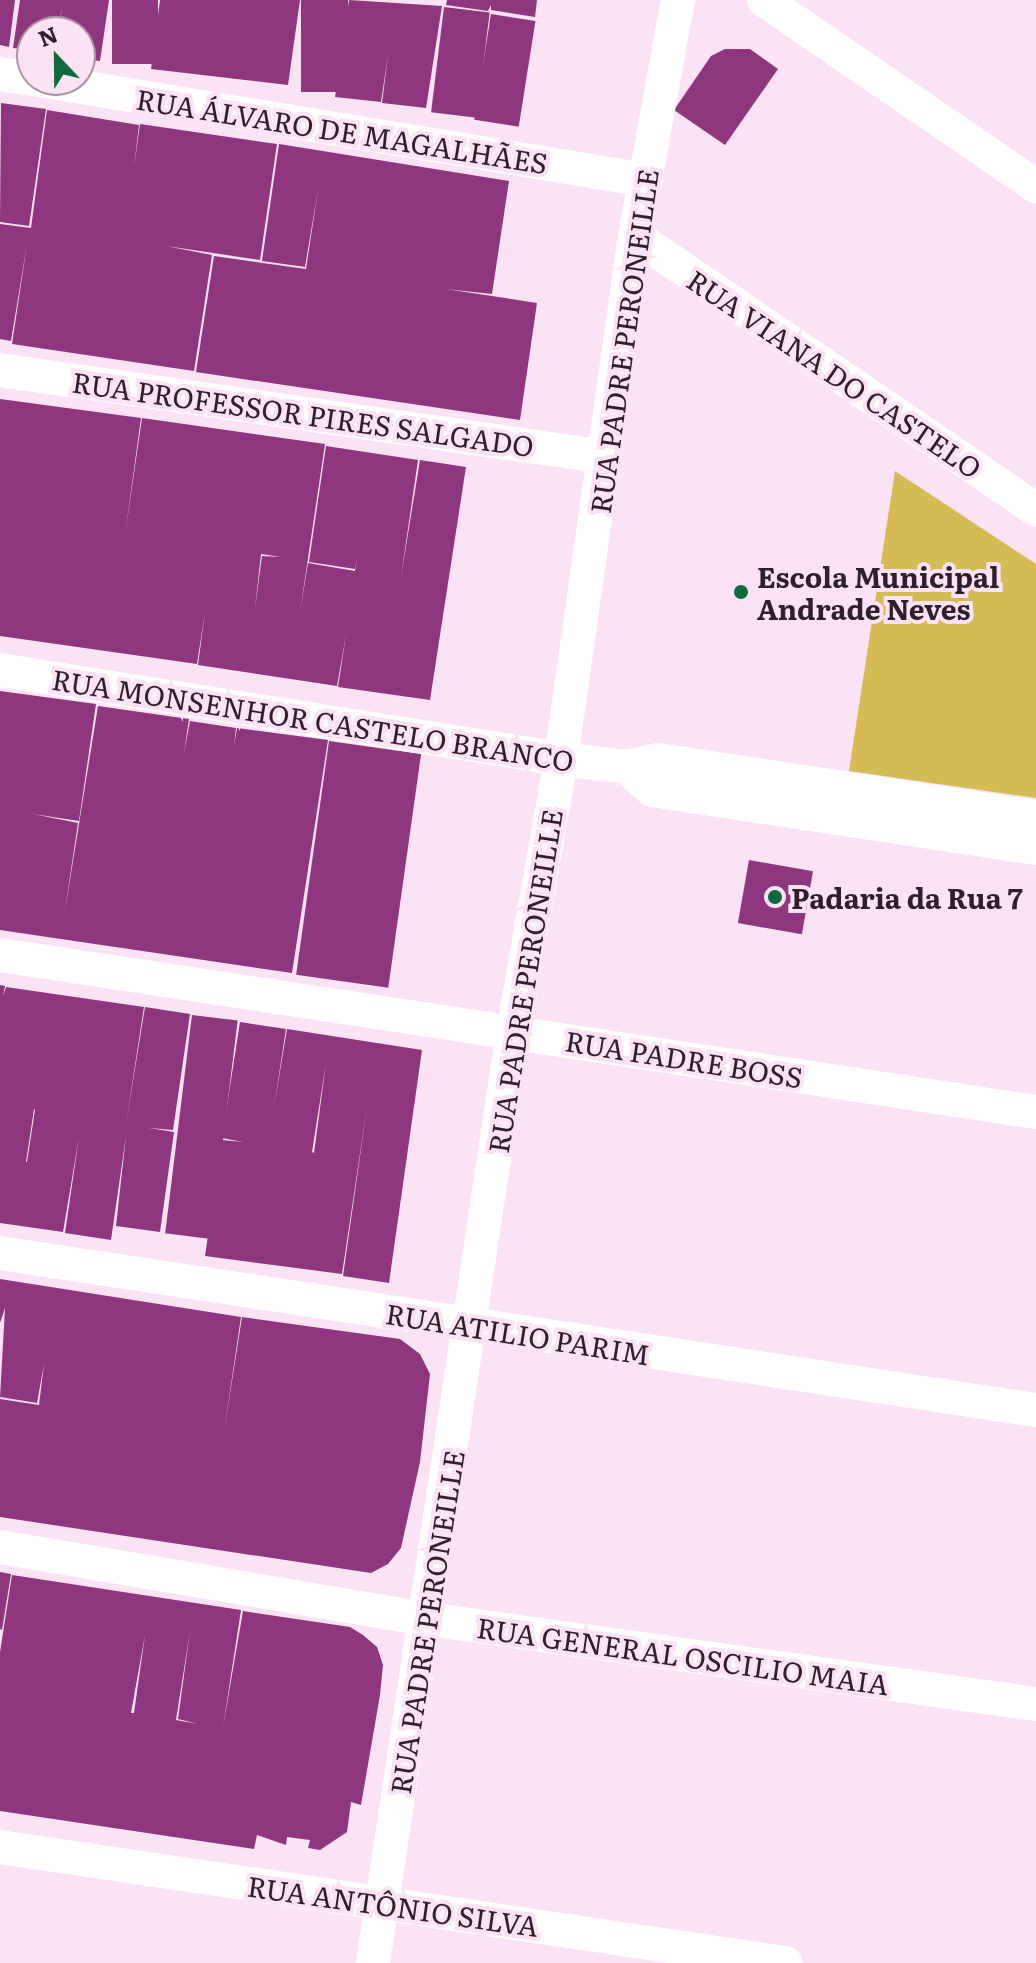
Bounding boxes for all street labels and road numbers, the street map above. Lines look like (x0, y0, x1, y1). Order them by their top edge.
street label: RUA ÁLVARO DE MAGALHÃES (134, 81, 550, 179)
street label: RUA PADRE PERONEILLE (582, 166, 664, 516)
street label: RUA VIANA DO CASTELO (682, 262, 988, 484)
street label: RUA PROFESSOR PIRES SALGADO (70, 364, 536, 462)
street label: RUA MONSENHOR CASTELO BRANCO (50, 661, 576, 777)
street label: RUA PADRE PERONEILLE (480, 807, 568, 1155)
street label: RUA PADRE BOSS (563, 1023, 805, 1093)
street label: RUA ATILIO PARIM (383, 1296, 653, 1370)
street label: RUA PADRE PERONEILLE (382, 1448, 470, 1796)
street label: RUA GENERAL OSCILIO MAIA (475, 1609, 891, 1701)
street label: RUA ANTÔNIO SILVA (245, 1868, 541, 1942)

